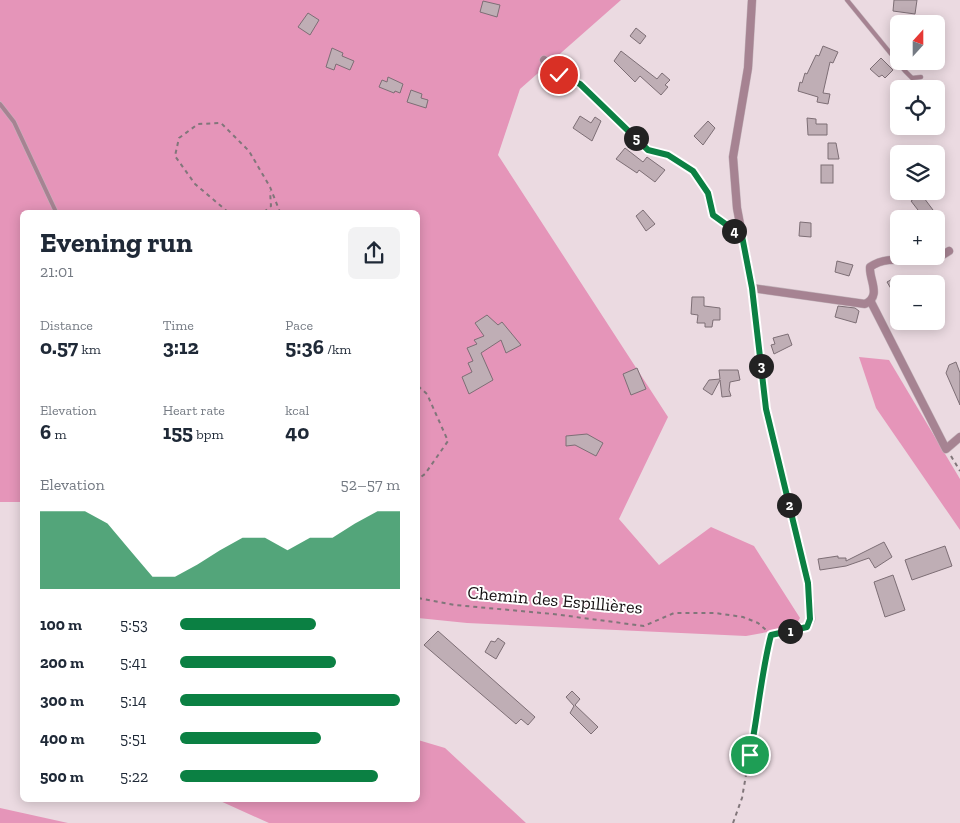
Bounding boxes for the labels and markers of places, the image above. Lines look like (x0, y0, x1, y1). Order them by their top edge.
pin (538, 54, 580, 96)
pin: 5 (624, 126, 648, 150)
pin: 4 (722, 218, 746, 244)
pin: 3 (748, 354, 774, 378)
pin: 2 (776, 492, 802, 518)
pin: 1 (778, 618, 802, 644)
pin (729, 734, 771, 776)

